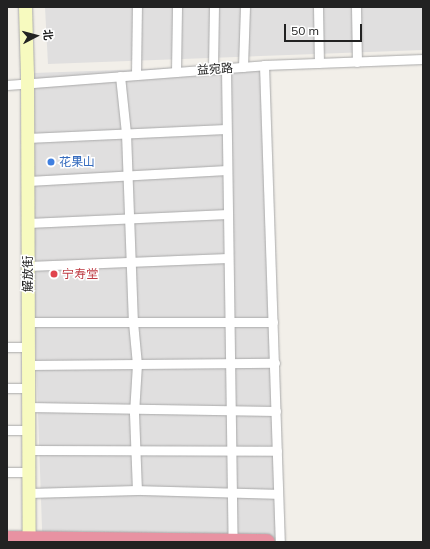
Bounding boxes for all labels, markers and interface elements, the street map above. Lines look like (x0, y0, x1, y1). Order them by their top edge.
north arrow (16, 16, 56, 56)
scale bar (286, 16, 364, 42)
text: 50 m (291, 23, 319, 38)
text: 北 (40, 29, 55, 41)
street label: 益宛路 (197, 61, 233, 77)
place label: 花果山 (59, 155, 95, 169)
marker: 花果山 (46, 157, 56, 167)
street label: 解放街 (21, 256, 35, 292)
place label: 宁寿堂 (62, 267, 98, 281)
marker: 宁寿堂 (49, 269, 59, 279)

